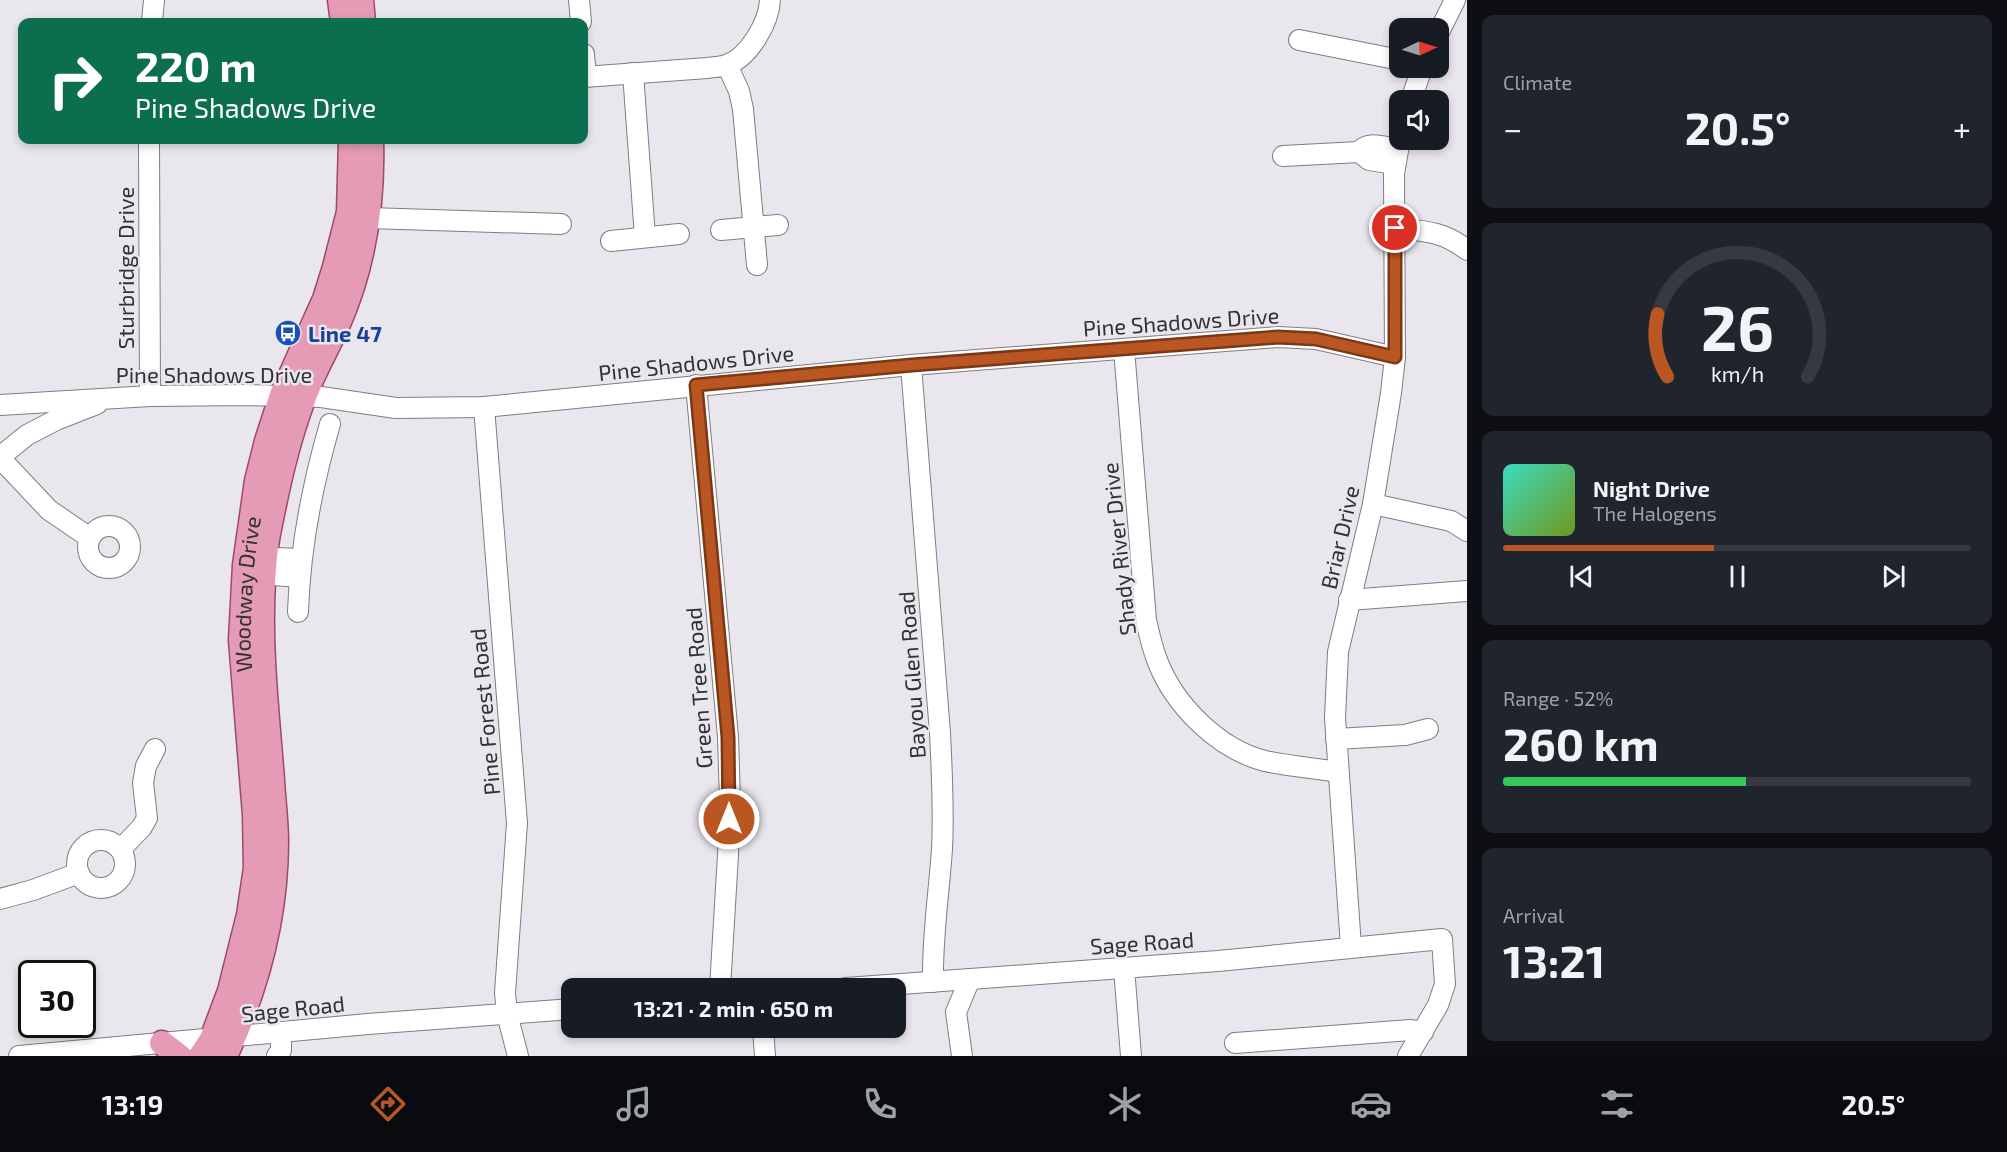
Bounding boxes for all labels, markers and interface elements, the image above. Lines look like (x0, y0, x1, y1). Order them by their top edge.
north arrow (1389, 18, 1449, 78)
map controls (1389, 18, 1449, 150)
text: 220 m (135, 40, 256, 90)
icon: right (36, 42, 114, 120)
text: Climate (1503, 70, 1572, 94)
button: sound (1389, 90, 1449, 150)
text: Pine Shadows Drive (135, 91, 376, 123)
text: 20.5° (1685, 100, 1790, 154)
text: − (1503, 108, 1522, 148)
text: + (1953, 108, 1971, 148)
street label: Sturbridge Drive (112, 187, 138, 349)
pin (1369, 202, 1420, 253)
icon: arrive (1378, 211, 1411, 244)
text: 26 (1700, 289, 1774, 364)
street label: Pine Shadows Drive (1082, 301, 1280, 341)
bus stop icon: Line 47 (273, 318, 303, 348)
place label: Line 47 (308, 320, 382, 346)
street label: Pine Shadows Drive (597, 339, 795, 385)
street label: Pine Shadows Drive (116, 361, 312, 387)
text: km/h (1710, 361, 1764, 386)
street label: Shady River Drive (1096, 461, 1140, 637)
text: Night Drive (1593, 475, 1710, 501)
street label: Briar Drive (1314, 483, 1364, 591)
text: The Halogens (1593, 501, 1717, 525)
street label: Woodway Drive (228, 514, 265, 673)
icon: previous (1565, 560, 1598, 593)
icon: pause (1721, 560, 1754, 593)
icon: next (1877, 560, 1910, 593)
street label: Bayou Glen Road (892, 590, 930, 760)
street label: Green Tree Road (679, 606, 717, 770)
street label: Pine Forest Road (464, 627, 504, 797)
text: Range · 52% (1503, 686, 1613, 710)
text: 260 km (1503, 716, 1659, 770)
position arrow (697, 787, 761, 851)
text: Arrival (1503, 903, 1564, 927)
street label: Sage Road (1089, 925, 1195, 959)
text: 13:21 (1503, 933, 1605, 987)
speed limit sign: 30 (18, 960, 96, 1038)
street label: Sage Road (240, 990, 346, 1026)
text: 13:21 · 2 min · 650 m (634, 995, 833, 1021)
icon: directions (367, 1083, 409, 1125)
icon: music (613, 1083, 655, 1125)
icon: phone (859, 1083, 901, 1125)
icon: climate (1104, 1083, 1146, 1125)
icon: car (1350, 1083, 1392, 1125)
icon: filters (1596, 1083, 1638, 1125)
text: 13:19 (102, 1088, 163, 1120)
text: 20.5° (1842, 1088, 1905, 1120)

